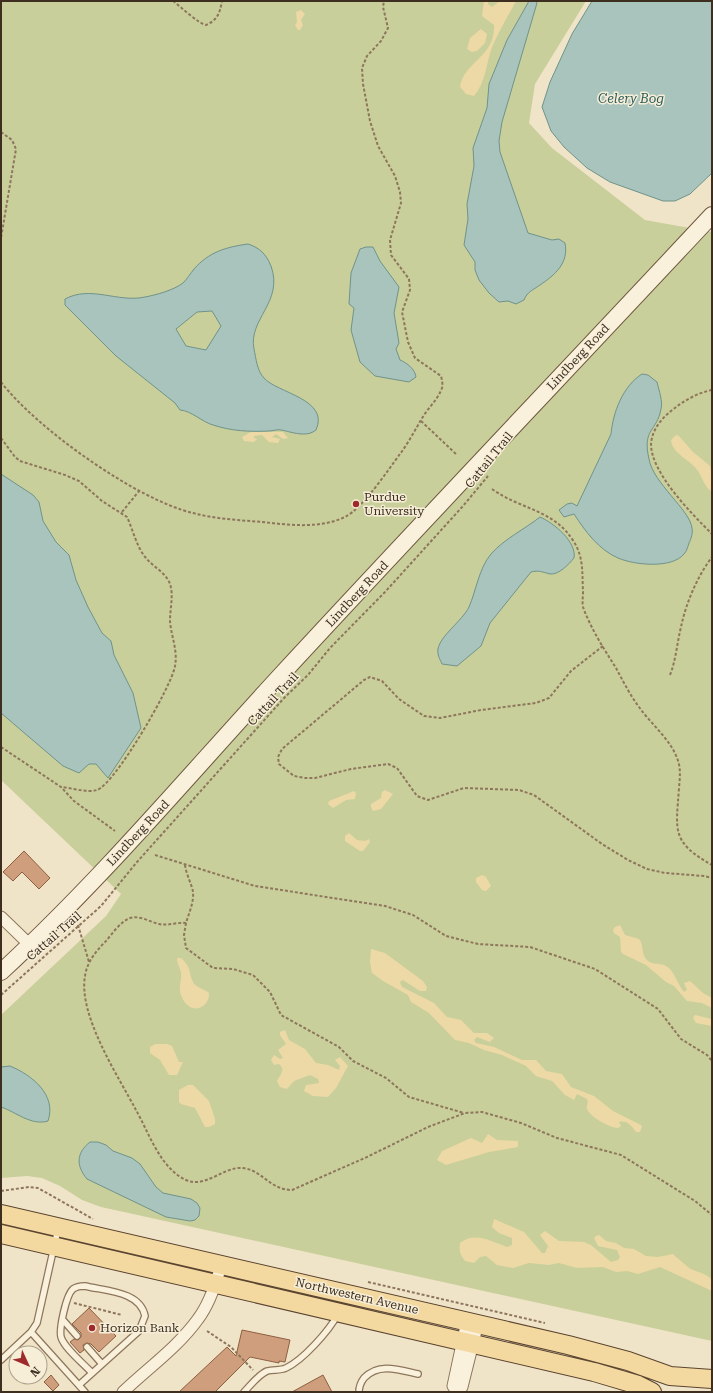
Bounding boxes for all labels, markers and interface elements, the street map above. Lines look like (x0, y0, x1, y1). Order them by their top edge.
water label: Celery Bog (598, 91, 664, 106)
street label: Lindberg Road (544, 321, 612, 393)
street label: Cattail Trail (462, 429, 516, 491)
place label: Purdue University (364, 490, 425, 518)
marker: Purdue University (351, 499, 361, 509)
street label: Lindberg Road (323, 558, 391, 630)
street label: Cattail Trail (245, 669, 301, 729)
street label: Lindberg Road (104, 797, 172, 869)
street label: Cattail Trail (24, 908, 84, 964)
street label: Northwestern Avenue (294, 1275, 420, 1317)
place label: Horizon Bank (100, 1321, 180, 1335)
marker: Horizon Bank (87, 1323, 97, 1333)
north arrow (8, 1345, 48, 1385)
text: N (27, 1364, 42, 1380)

